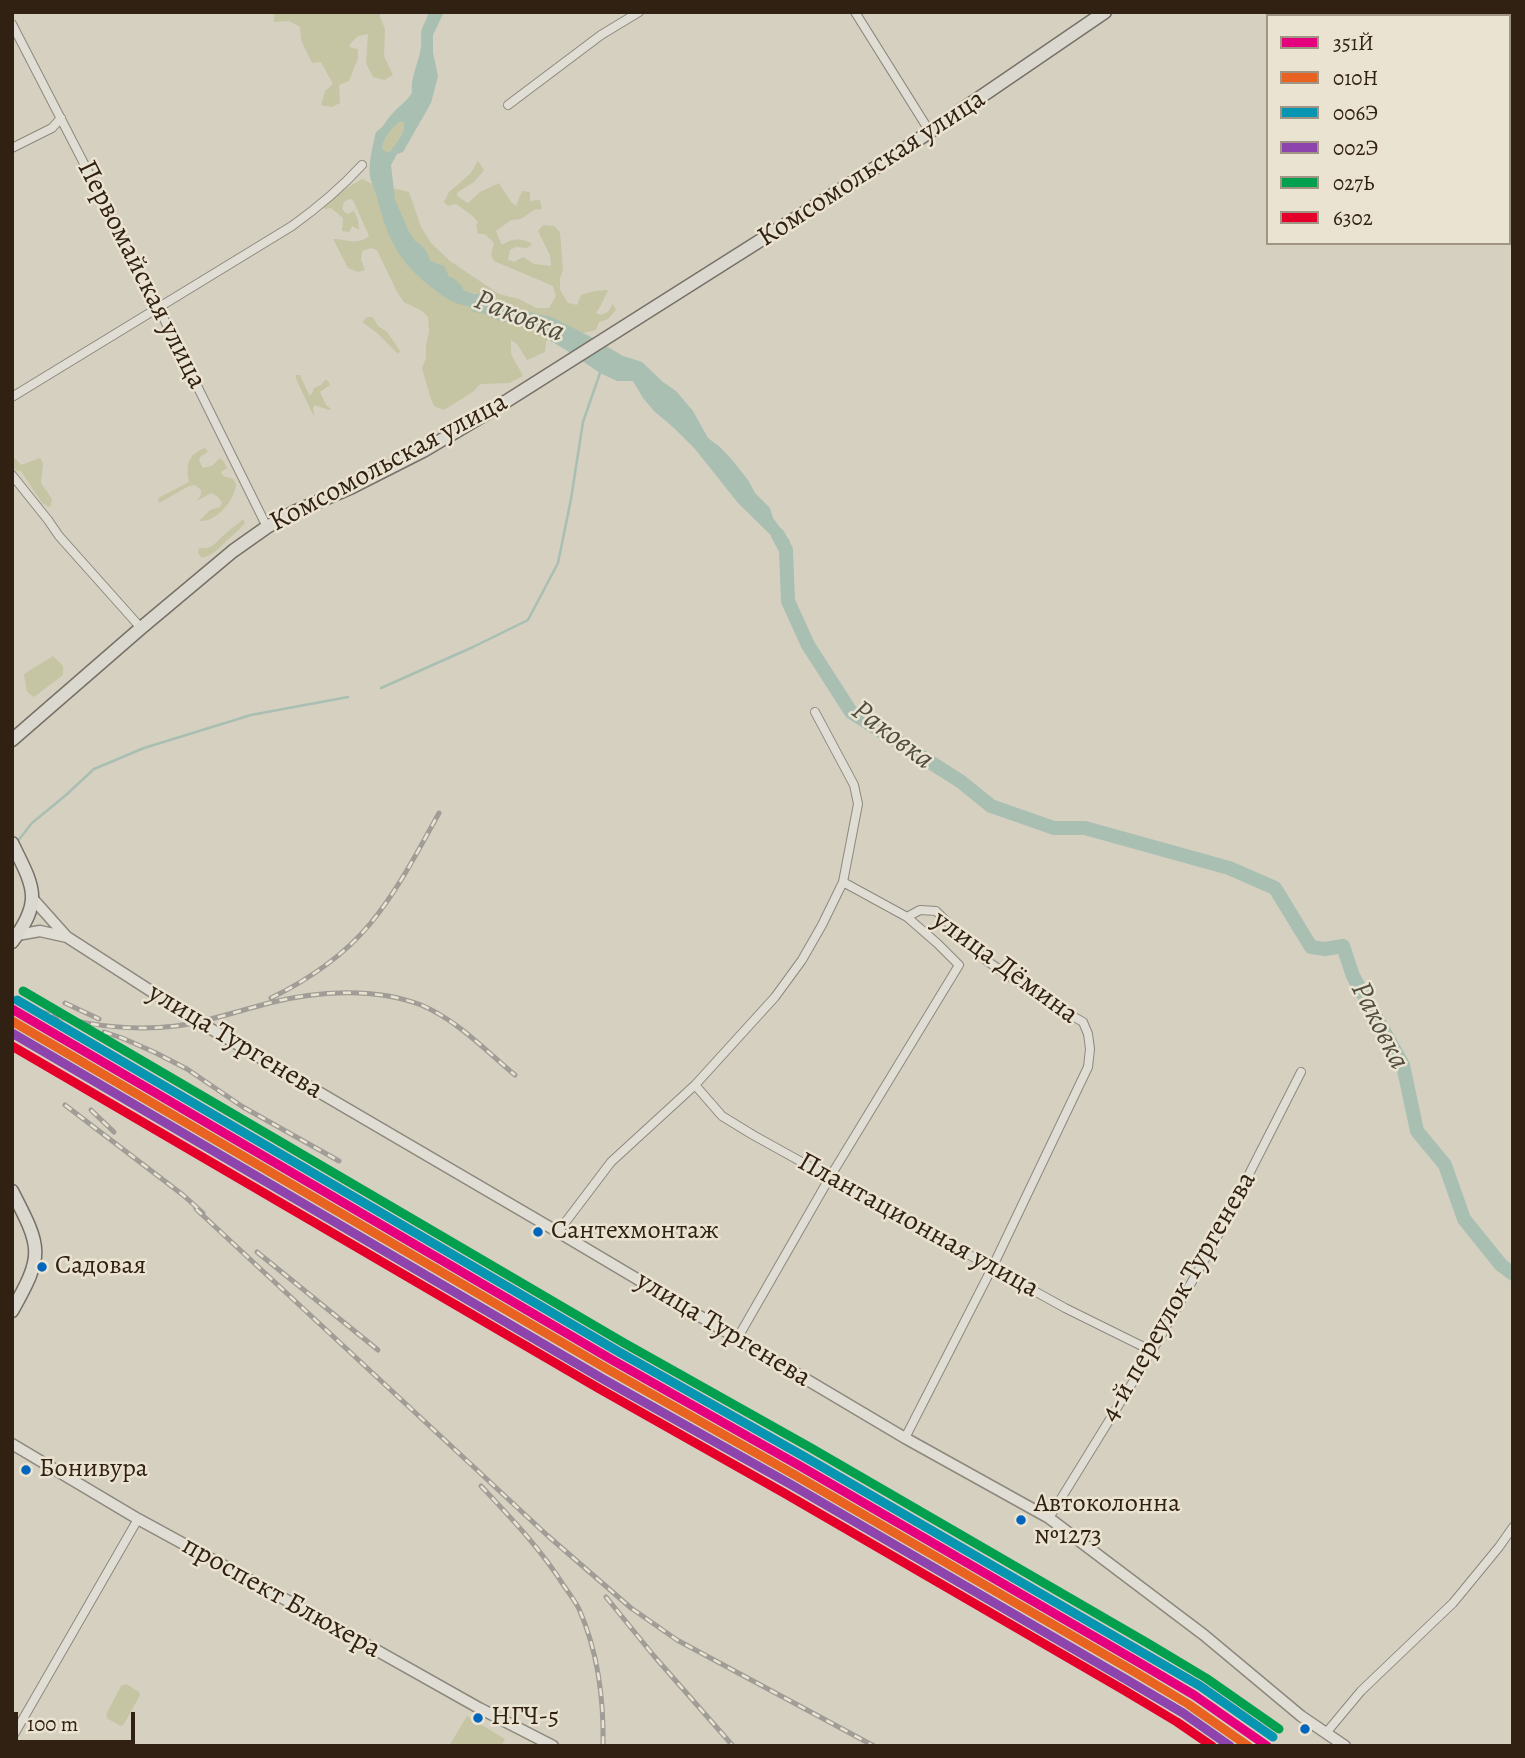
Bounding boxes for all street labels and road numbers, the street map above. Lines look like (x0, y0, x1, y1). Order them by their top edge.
street label: Комсомольская улица (752, 83, 992, 255)
street label: Первомайская улица (69, 155, 213, 395)
street label: Комсомольская улица (264, 386, 514, 540)
street label: улица Дёмина (926, 904, 1084, 1032)
street label: улица Тургенева (141, 977, 329, 1107)
street label: Плантационная улица (792, 1146, 1044, 1306)
street label: 4-й переулок Тургенева (1094, 1166, 1264, 1428)
street label: улица Тургенева (629, 1265, 817, 1395)
street label: проспект Блюхера (176, 1529, 386, 1667)

